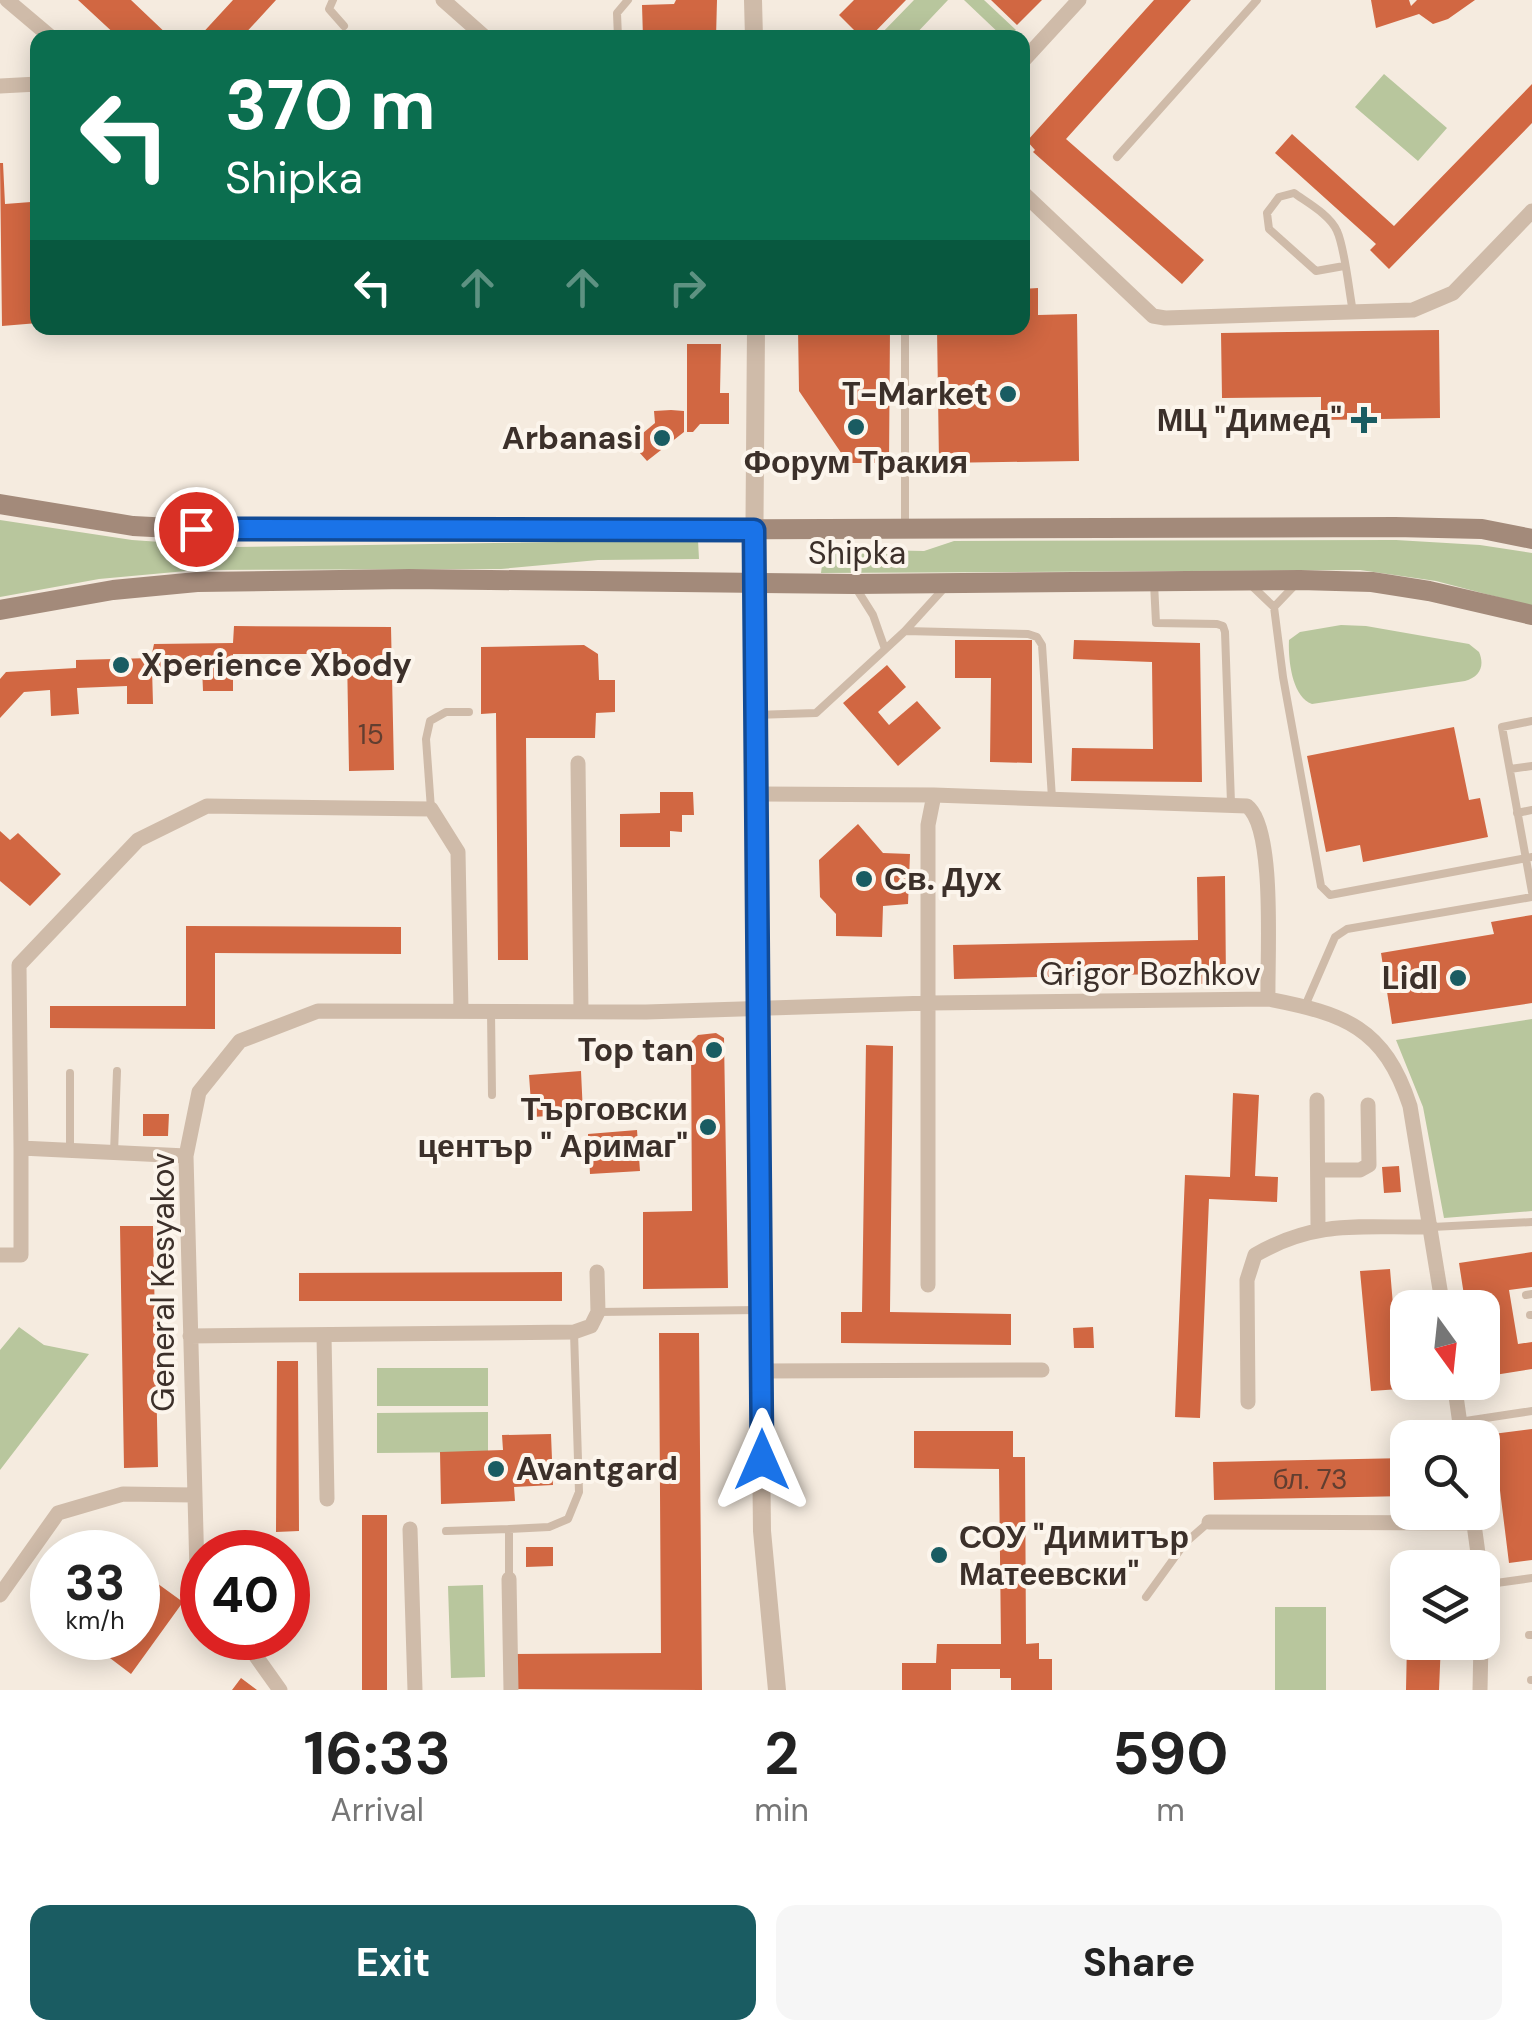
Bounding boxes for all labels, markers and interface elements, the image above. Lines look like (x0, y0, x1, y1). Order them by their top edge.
text: 370 m (225, 60, 436, 151)
icon: left (60, 70, 190, 200)
text: Shipka (225, 148, 363, 207)
icon: left (345, 260, 400, 315)
icon: ahead (450, 260, 505, 315)
icon: ahead (555, 260, 610, 315)
icon: right (660, 260, 715, 315)
place label: T-Market (842, 373, 988, 415)
marker: T-Market (997, 383, 1019, 405)
place label: МЦ "Димед" (1157, 399, 1342, 441)
marker: МЦ "Димед" (1351, 407, 1377, 433)
marker: Форум Тракия (845, 416, 867, 438)
place label: Аrbanasi (502, 417, 642, 459)
marker: Аrbanasi (651, 427, 673, 449)
place label: Форум Тракия (744, 441, 968, 483)
pin (154, 487, 239, 572)
icon: arrive (169, 502, 224, 557)
street label: Shipka (808, 532, 906, 574)
place label: Xperience Xbody (141, 644, 412, 686)
marker: Xperience Xbody (110, 654, 132, 676)
house number: 15 (358, 716, 384, 753)
place label: Св. Дух (884, 858, 1002, 900)
marker: Св. Дух (853, 868, 875, 890)
street label: Grigor Bozhkov (1039, 953, 1261, 995)
place label: Lidl (1382, 957, 1438, 999)
marker: Lidl (1447, 967, 1469, 989)
place label: Top tan (577, 1029, 694, 1071)
marker: Top tan (703, 1039, 725, 1061)
place label: Търговски център " Аримаг" (417, 1088, 688, 1167)
marker: Търговски център " Аримаг" (697, 1116, 719, 1138)
street label: General Kesyakov (142, 1152, 184, 1412)
north arrow (1390, 1290, 1500, 1400)
map controls (1390, 1290, 1500, 1660)
position arrow (710, 1408, 814, 1512)
button: search (1390, 1420, 1500, 1530)
place label: Avantgard (516, 1448, 678, 1490)
marker: Avantgard (485, 1458, 507, 1480)
house number: бл. 73 (1273, 1461, 1347, 1498)
place label: СОУ "Димитър Матеевски" (959, 1516, 1189, 1595)
speed limit sign: 40 (180, 1530, 310, 1660)
marker: СОУ "Димитър Матеевски" (928, 1544, 950, 1566)
text: 33 (65, 1550, 125, 1616)
button: layers (1390, 1550, 1500, 1660)
text: km/h (65, 1604, 125, 1637)
text: 16:33 (303, 1714, 451, 1793)
text: 2 (764, 1714, 799, 1793)
text: 590 (1112, 1714, 1229, 1793)
text: Arrival (331, 1789, 424, 1831)
text: min (754, 1789, 809, 1831)
text: m (1156, 1789, 1185, 1831)
button: Exit (30, 1905, 756, 2020)
button: Share (776, 1905, 1502, 2020)

